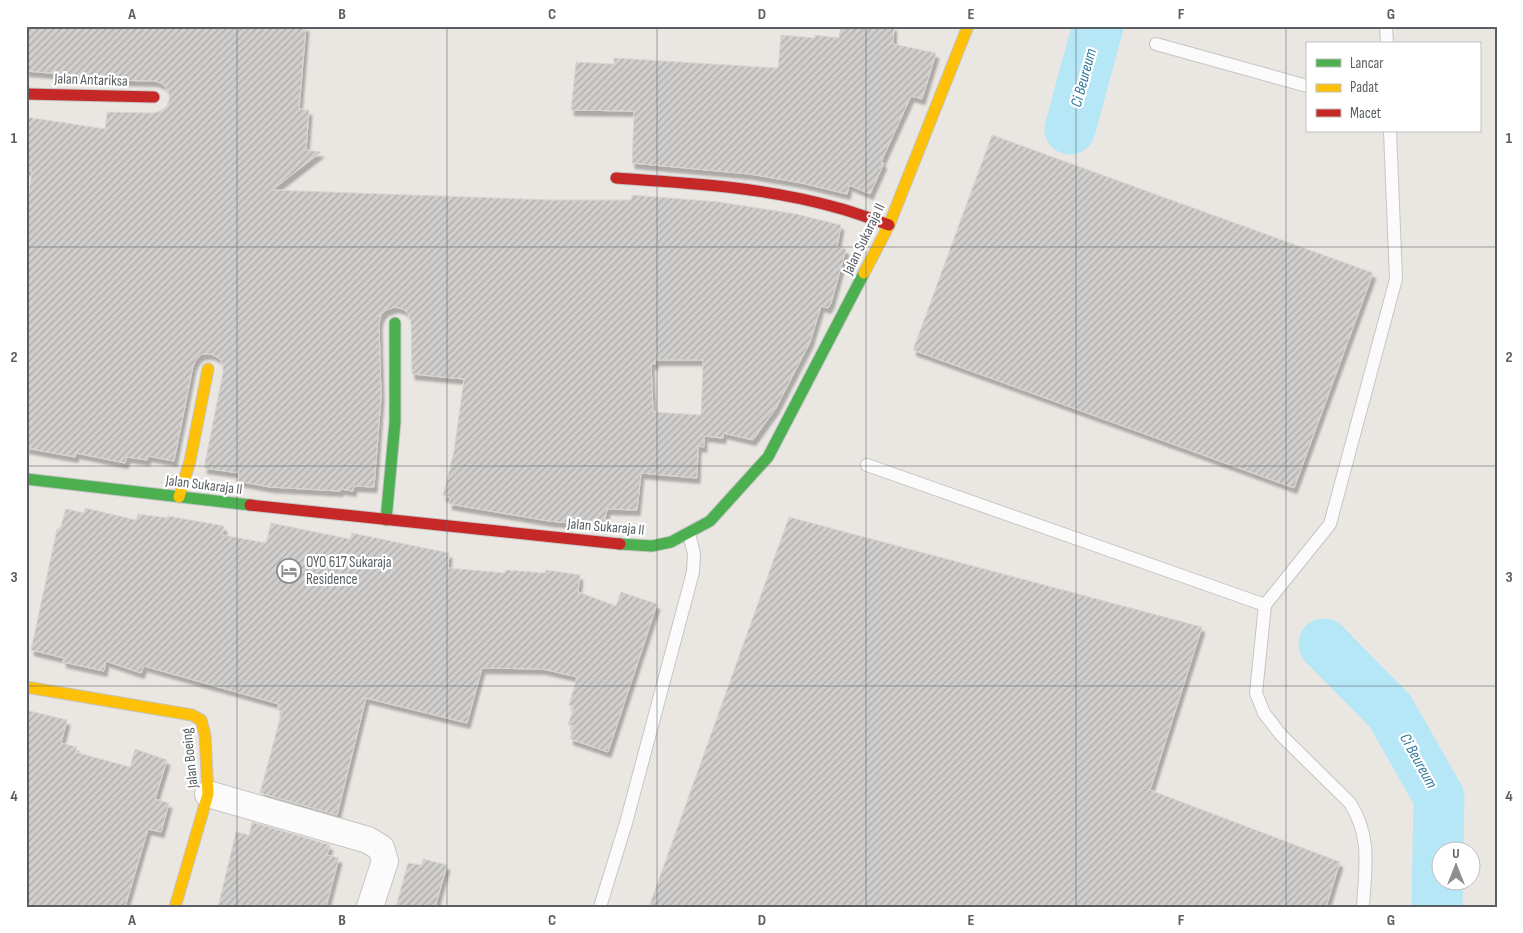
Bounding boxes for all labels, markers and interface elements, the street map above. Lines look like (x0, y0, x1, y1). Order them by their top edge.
text: A (127, 5, 136, 24)
text: B (338, 5, 346, 24)
text: C (548, 5, 556, 24)
text: D (758, 5, 766, 24)
text: E (968, 5, 975, 24)
text: F (1178, 5, 1185, 24)
text: G (1387, 5, 1395, 24)
legend (1306, 42, 1480, 132)
water label: Ci Beureum (1067, 47, 1101, 109)
text: Lancar (1350, 54, 1384, 73)
street label: Jalan Antariksa (53, 69, 128, 91)
text: Padat (1350, 78, 1379, 97)
text: Macet (1350, 104, 1382, 123)
text: 1 (11, 129, 18, 148)
text: 1 (1506, 129, 1513, 148)
street label: Jalan Sukaraja II (838, 200, 889, 279)
text: 2 (10, 348, 18, 367)
text: 2 (1505, 348, 1513, 367)
street label: Jalan Sukaraja II (164, 471, 243, 499)
street label: Jalan Sukaraja II (566, 514, 645, 540)
place label: OYO 617 Sukaraja Residence (306, 553, 392, 589)
hotel icon: OYO 617 Sukaraja Residence (276, 558, 302, 584)
text: 3 (10, 568, 18, 587)
text: 3 (1505, 568, 1513, 587)
street label: Jalan Boeing (177, 727, 203, 790)
water label: Ci Beureum (1395, 730, 1441, 792)
text: 4 (10, 787, 18, 806)
text: 4 (1505, 787, 1513, 806)
north arrow (1430, 840, 1480, 890)
text: U (1452, 845, 1460, 862)
text: A (127, 911, 136, 930)
text: B (338, 911, 346, 930)
text: C (548, 911, 556, 930)
text: D (758, 911, 766, 930)
text: E (968, 911, 975, 930)
text: F (1178, 911, 1185, 930)
text: G (1387, 911, 1395, 930)

